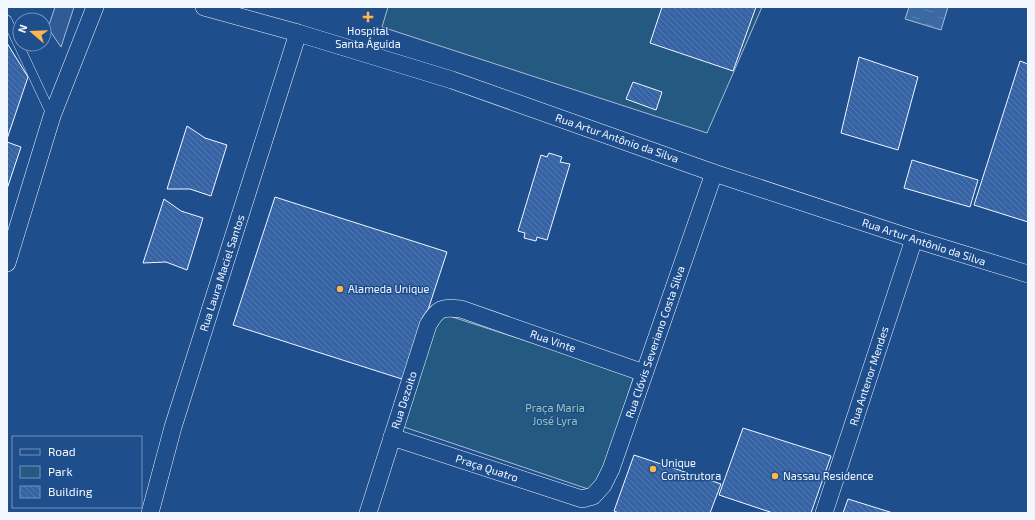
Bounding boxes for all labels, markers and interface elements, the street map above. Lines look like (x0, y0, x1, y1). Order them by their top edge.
marker: Hospital Santa Águida (362, 11, 374, 23)
north arrow (12, 12, 52, 52)
text: N (15, 23, 30, 34)
place label: Hospital Santa Águida (335, 24, 401, 50)
street label: Rua Artur Antônio da Silva (554, 110, 680, 165)
street label: Rua Laura Maciel Santos (196, 212, 247, 333)
street label: Rua Artur Antônio da Silva (861, 215, 988, 268)
street label: Rua Clóvis Severiano Costa Silva (622, 264, 687, 420)
place label: Alameda Unique (348, 282, 429, 295)
marker: Alameda Unique (335, 284, 345, 294)
street label: Rua Antenor Mendes (846, 324, 891, 427)
street label: Rua Vinte (529, 327, 578, 354)
street label: Rua Dezoito (388, 369, 419, 430)
park label: Praça Maria José Lyra (525, 401, 585, 427)
legend (12, 436, 142, 508)
text: Road (48, 444, 76, 458)
street label: Praça Quatro (454, 451, 520, 485)
place label: Unique Construtora (661, 456, 721, 482)
text: Park (48, 464, 73, 478)
marker: Unique Construtora (648, 464, 658, 474)
place label: Nassau Residence (783, 469, 874, 482)
marker: Nassau Residence (770, 471, 780, 481)
text: Building (48, 484, 93, 498)

